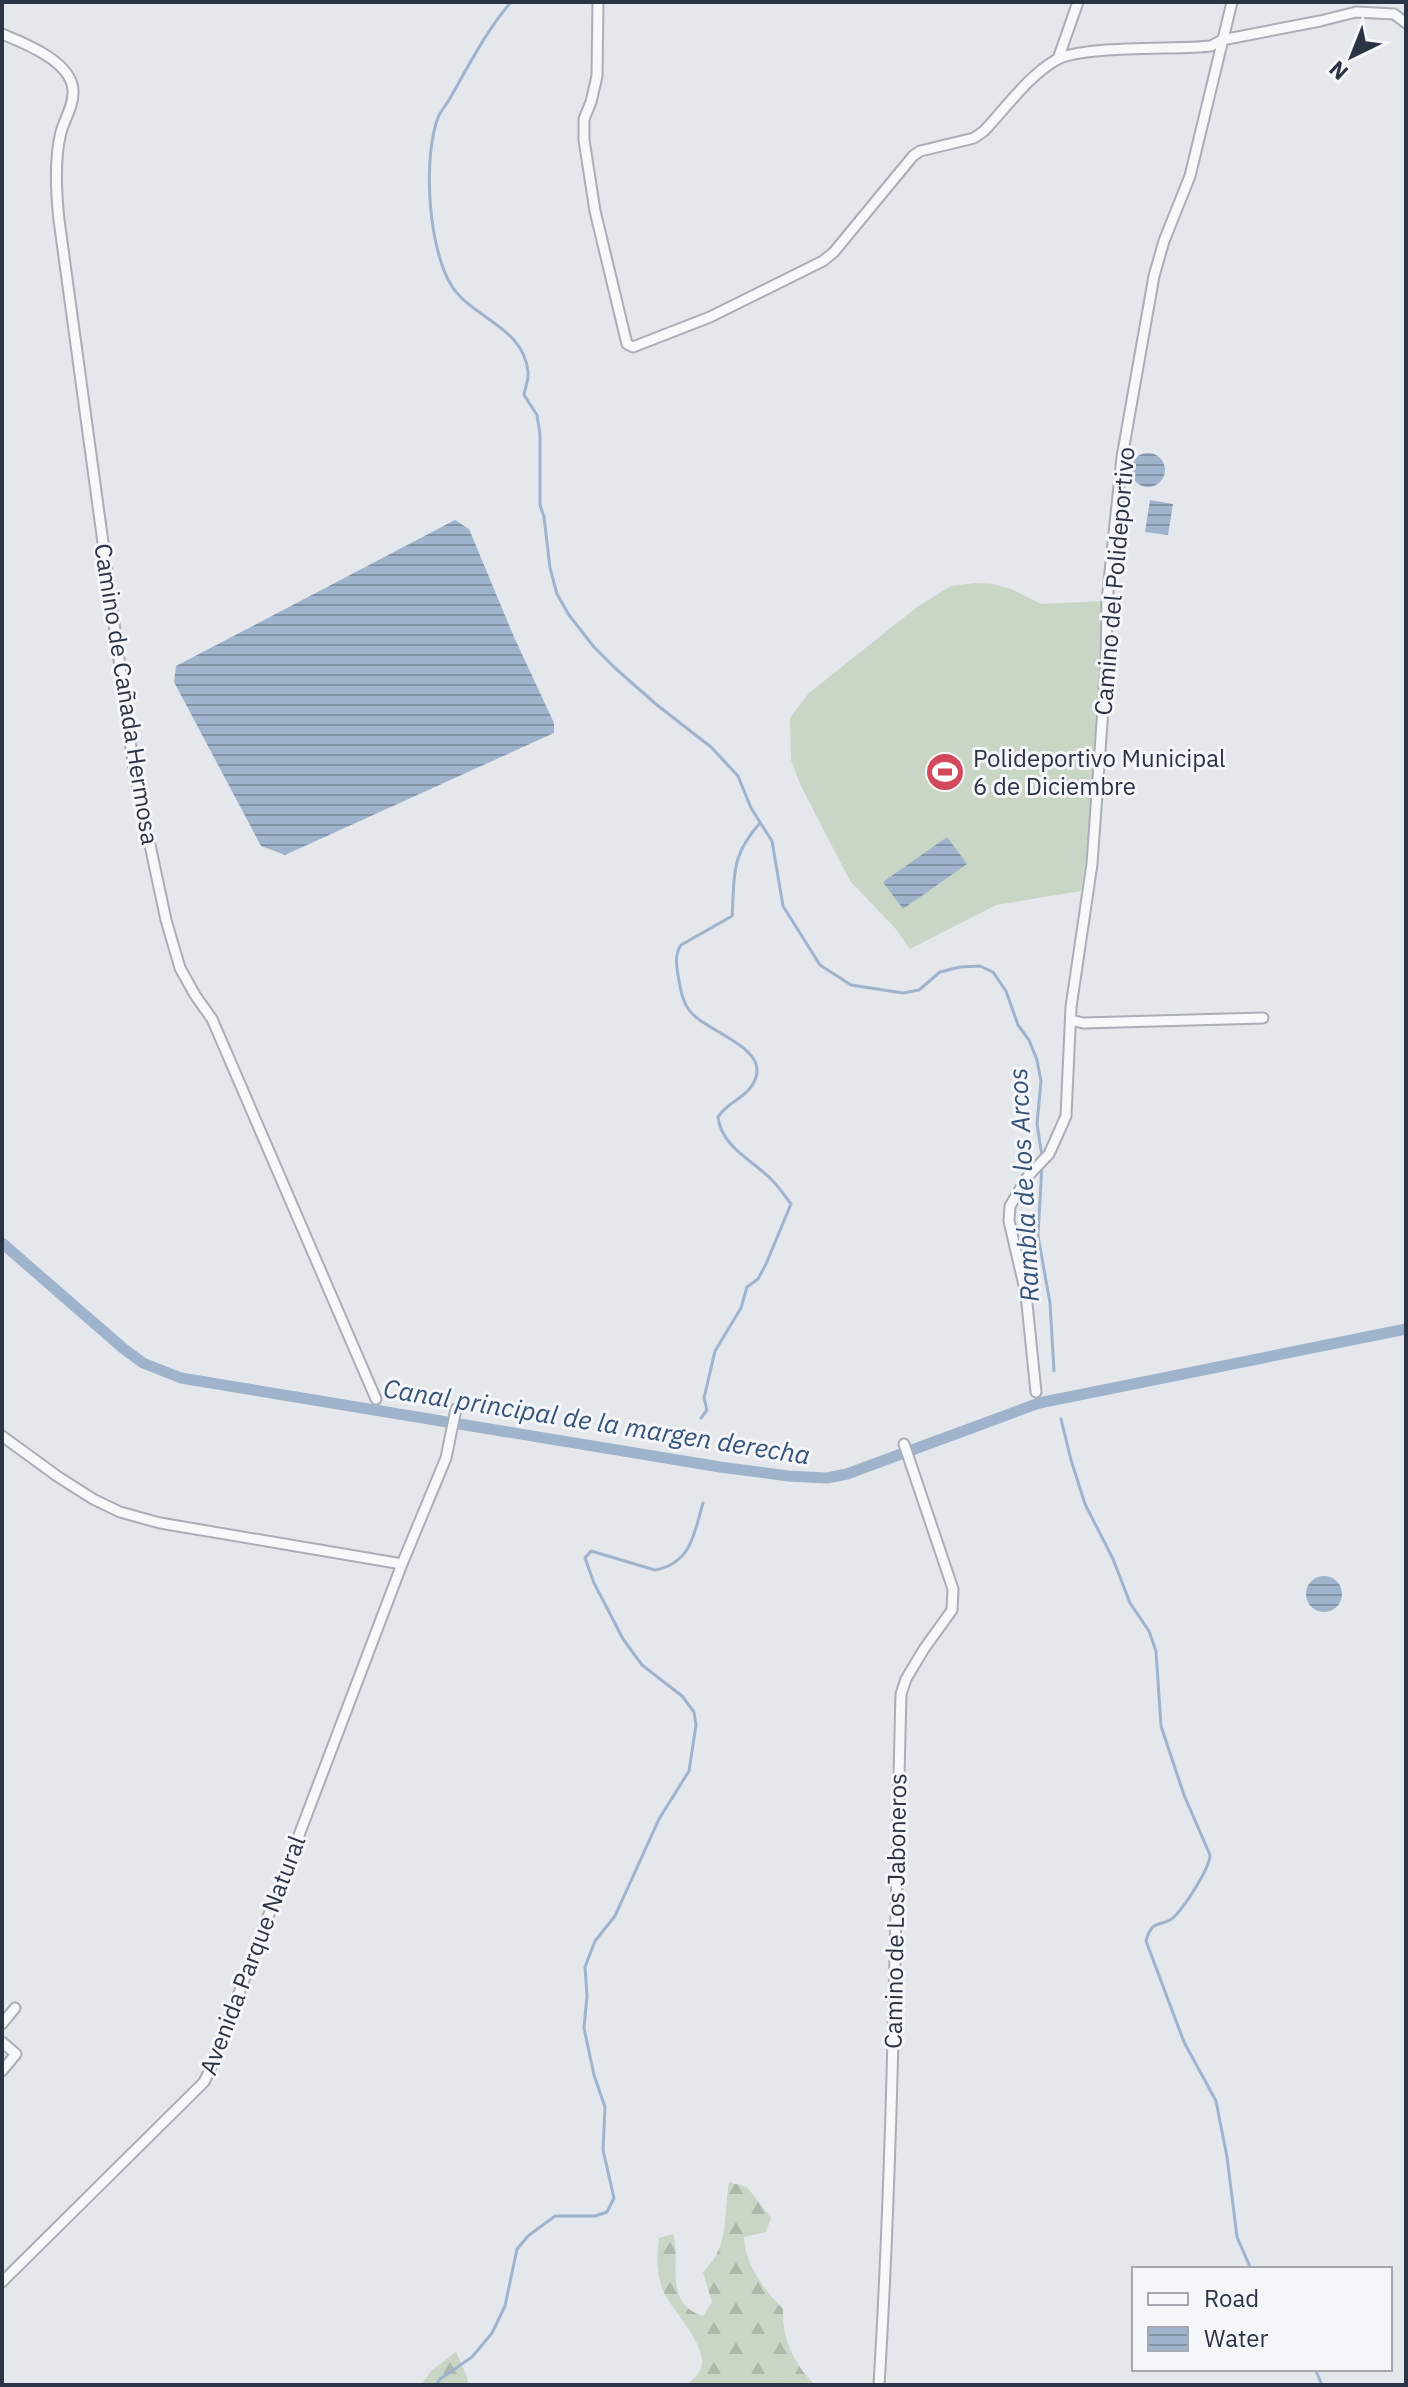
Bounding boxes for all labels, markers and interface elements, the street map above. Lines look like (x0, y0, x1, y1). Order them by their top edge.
north arrow (1312, 16, 1392, 96)
text: N (1322, 55, 1354, 87)
street label: Camino del Polideportivo (1086, 445, 1142, 717)
street label: Camino de Cañada Hermosa (87, 541, 167, 847)
place label: Polideportivo Municipal 6 de Diciembre (973, 742, 1226, 802)
sports icon: Polideportivo Municipal 6 de Diciembre (924, 751, 966, 793)
water label: Rambla de los Arcos (1000, 1067, 1046, 1303)
water label: Canal principal de la margen derecha (381, 1370, 813, 1472)
street label: Camino de Los Jaboneros (877, 1773, 913, 2049)
street label: Avenida Parque Natural (192, 1831, 312, 2079)
legend (1132, 2267, 1392, 2371)
text: Road (1204, 2282, 1259, 2314)
text: Water (1204, 2322, 1268, 2354)

